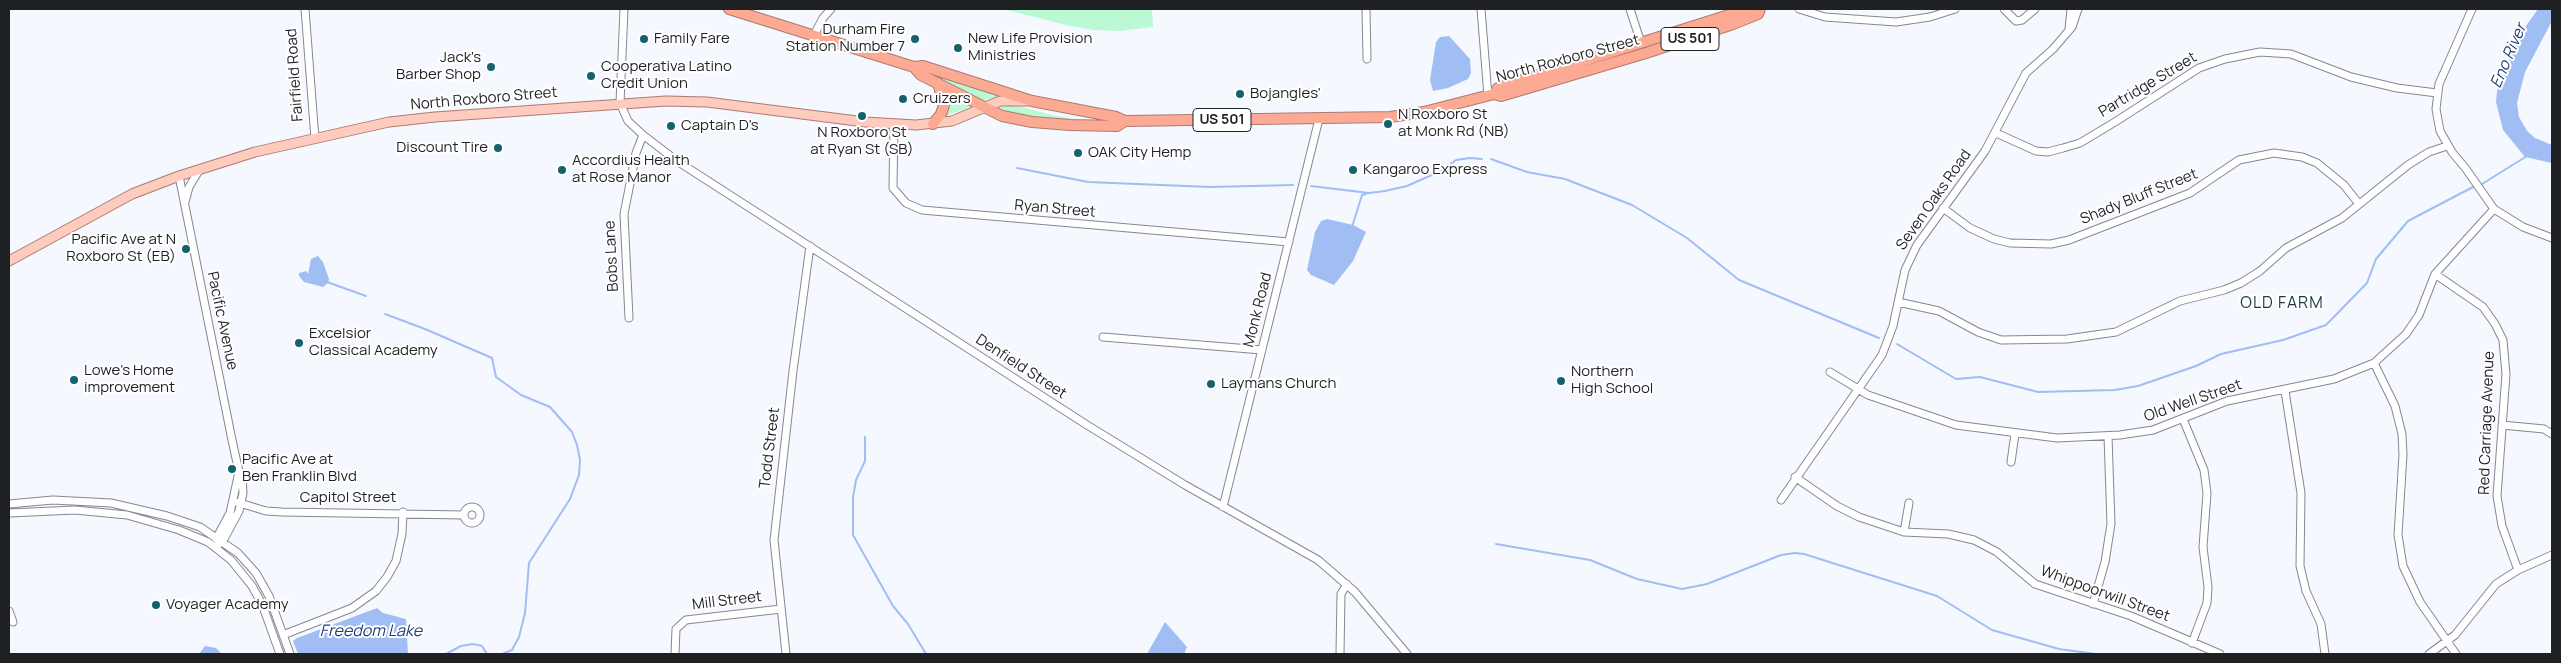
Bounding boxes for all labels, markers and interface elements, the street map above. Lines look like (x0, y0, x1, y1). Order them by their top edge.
place label: Durham Fire Station Number 7 (786, 21, 905, 56)
water label: Eno River (2487, 21, 2531, 91)
street label: Fairfield Road (283, 28, 307, 122)
road number: US 501 (1661, 28, 1719, 50)
place label: Family Fare (654, 30, 730, 48)
place label: New Life Provision Ministries (968, 30, 1092, 65)
street label: North Roxboro Street (1494, 31, 1642, 87)
marker: Family Fare (638, 33, 650, 45)
marker: Durham Fire Station Number 7 (909, 33, 921, 45)
marker: New Life Provision Ministries (952, 42, 964, 54)
place label: Jack's Barber Shop (396, 49, 481, 84)
street label: Partridge Street (2096, 49, 2200, 121)
place label: Cooperativa Latino Credit Union (601, 58, 732, 93)
marker: Jack's Barber Shop (485, 61, 497, 73)
marker: Cooperativa Latino Credit Union (585, 70, 597, 82)
street label: North Roxboro Street (410, 84, 558, 114)
place label: Bojangles' (1250, 85, 1321, 103)
marker: Bojangles' (1234, 88, 1246, 100)
place label: Cruizers (913, 90, 971, 108)
marker: Cruizers (897, 93, 909, 105)
place label: N Roxboro St at Monk Rd (NB) (1398, 106, 1510, 141)
road number: US 501 (1193, 108, 1251, 132)
marker: N Roxboro St at Ryan St (SB) (856, 110, 868, 122)
place label: Captain D's (681, 117, 759, 135)
marker: N Roxboro St at Monk Rd (NB) (1382, 118, 1394, 130)
marker: Captain D's (665, 120, 677, 132)
place label: N Roxboro St at Ryan St (SB) (810, 124, 914, 159)
place label: Discount Tire (396, 139, 488, 157)
marker: Discount Tire (492, 142, 504, 154)
place label: OAK City Hemp (1088, 144, 1191, 162)
street label: Seven Oaks Road (1893, 146, 1975, 254)
marker: OAK City Hemp (1072, 147, 1084, 159)
place label: Accordius Health at Rose Manor (572, 152, 690, 187)
place label: Kangaroo Express (1363, 161, 1487, 179)
marker: Accordius Health at Rose Manor (556, 164, 568, 176)
marker: Kangaroo Express (1347, 164, 1359, 176)
street label: Shady Bluff Street (2078, 165, 2200, 229)
street label: Ryan Street (1014, 196, 1096, 222)
street label: Bobs Lane (601, 220, 623, 292)
place label: Pacific Ave at N Roxboro St (EB) (66, 231, 176, 266)
marker: Pacific Ave at N Roxboro St (EB) (180, 243, 192, 255)
street label: Pacific Avenue (203, 270, 241, 372)
street label: Monk Road (1240, 271, 1276, 349)
district label: OLD FARM (2239, 294, 2325, 314)
place label: Excelsior Classical Academy (309, 325, 438, 360)
street label: Denfield Street (972, 331, 1070, 403)
marker: Excelsior Classical Academy (293, 337, 305, 349)
street label: Red Carriage Avenue (2475, 351, 2499, 495)
place label: Lowe's Home improvement (84, 362, 175, 397)
place label: Northern High School (1571, 363, 1653, 398)
marker: Lowe's Home improvement (68, 374, 80, 386)
place label: Laymans Church (1221, 375, 1336, 393)
marker: Northern High School (1555, 375, 1567, 387)
street label: Old Well Street (2142, 376, 2244, 426)
marker: Laymans Church (1205, 378, 1217, 390)
street label: Todd Street (756, 406, 784, 490)
place label: Pacific Ave at Ben Franklin Blvd (242, 451, 357, 486)
marker: Pacific Ave at Ben Franklin Blvd (226, 463, 238, 475)
street label: Capitol Street (300, 489, 396, 507)
street label: Whippoorwill Street (2038, 562, 2172, 626)
street label: Mill Street (691, 588, 763, 614)
place label: Voyager Academy (166, 596, 289, 614)
marker: Voyager Academy (150, 599, 162, 611)
water label: Freedom Lake (320, 622, 422, 642)

